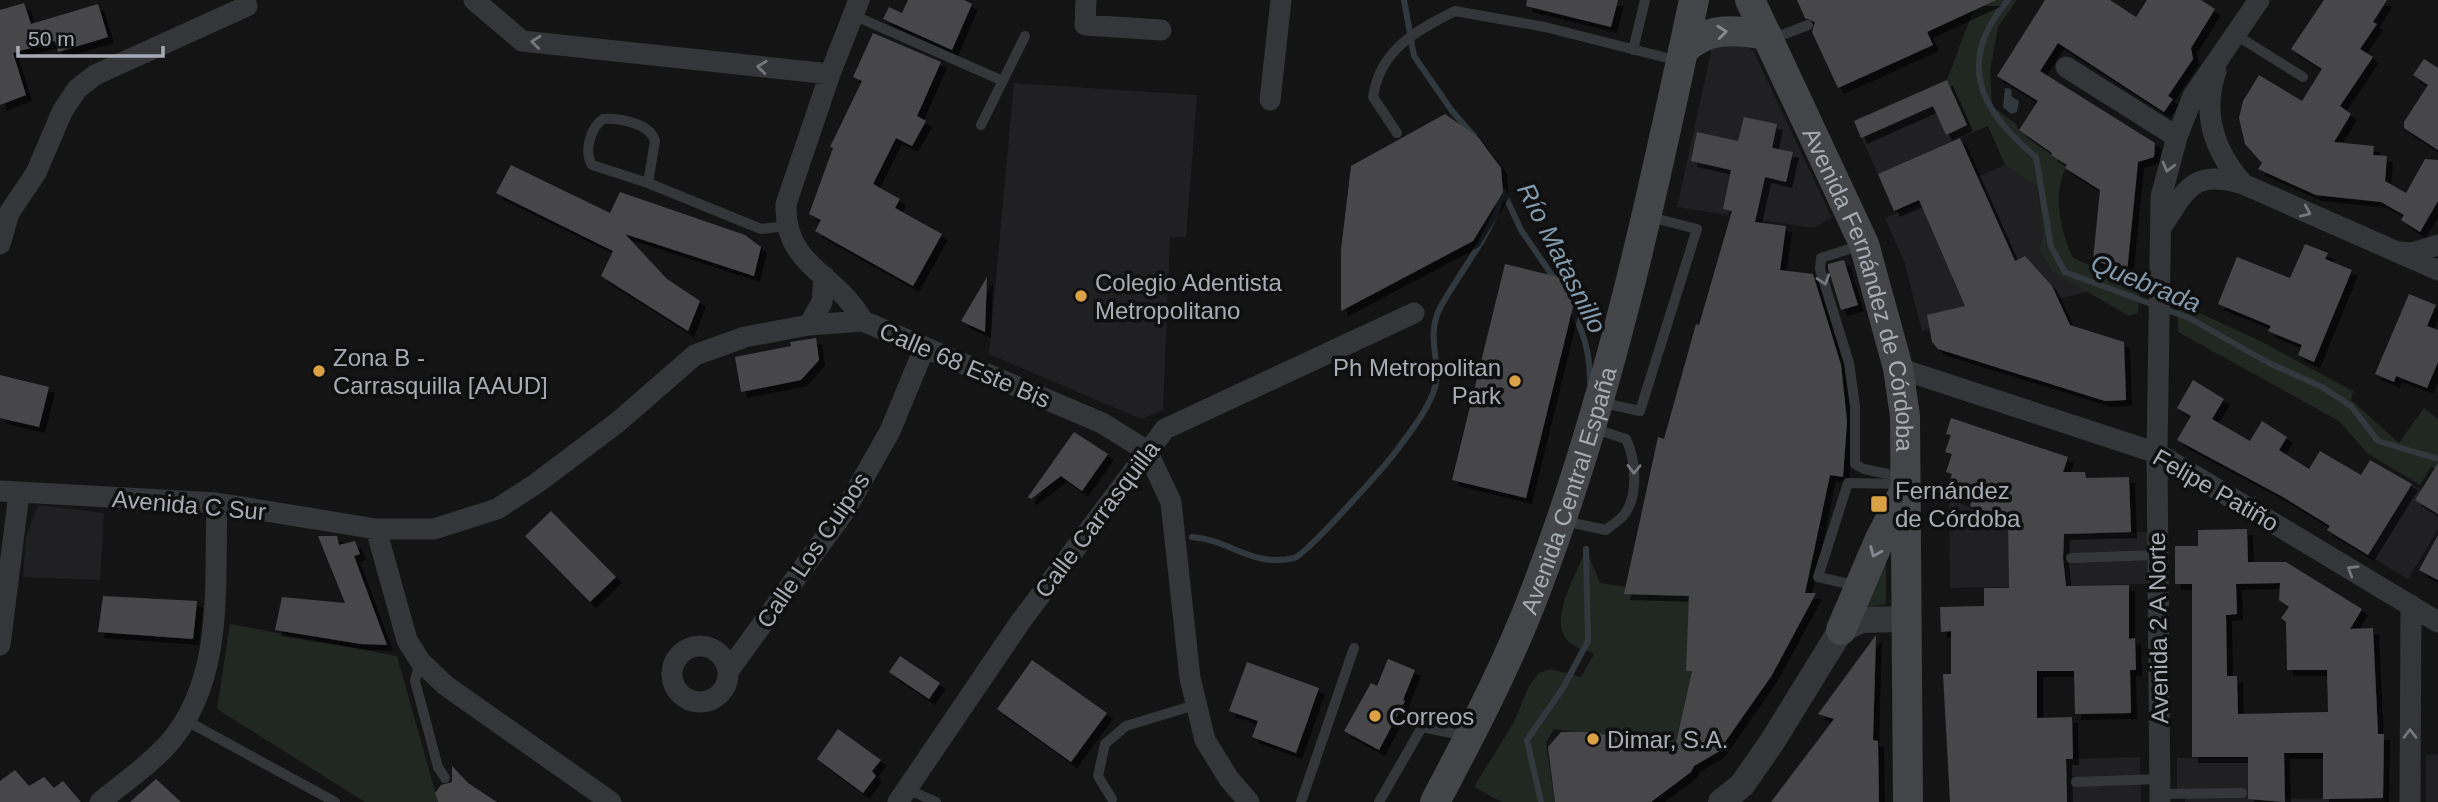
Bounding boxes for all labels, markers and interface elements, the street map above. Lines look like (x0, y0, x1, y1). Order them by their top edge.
scale bar (18, 14, 163, 58)
one-way arrow (1717, 25, 1728, 40)
text: 50 m (28, 27, 75, 50)
one-way arrow (530, 35, 542, 50)
one-way arrow (756, 60, 767, 75)
street label: Avenida Fernández de Córdoba (1798, 123, 1919, 452)
one-way arrow (2162, 161, 2176, 173)
water label: Río Matasnillo (1511, 178, 1613, 338)
one-way arrow (2298, 204, 2311, 218)
water label: Quebrada (2087, 247, 2205, 319)
place label: Colegio Adentista Metropolitano (1095, 269, 1282, 324)
one-way arrow (1816, 274, 1830, 286)
marker: Colegio Adentista Metropolitano (1073, 288, 1089, 304)
street label: Calle 68 Este Bis (876, 317, 1054, 413)
place label: Zona B - Carrasquilla [AAUD] (333, 344, 548, 399)
place label: Ph Metropolitan Park (1333, 354, 1502, 409)
marker: Zona B - Carrasquilla [AAUD] (311, 363, 327, 379)
street label: Avenida Central España (1515, 363, 1621, 618)
marker: Ph Metropolitan Park (1507, 373, 1523, 389)
street label: Calle Carrasquilla (1029, 435, 1165, 603)
street label: Felipe Patiño (2149, 443, 2283, 537)
one-way arrow (1626, 464, 1642, 475)
street label: Calle Los Cuipos (751, 467, 875, 633)
place label: Fernández de Córdoba (1895, 477, 2021, 532)
street label: Avenida C Sur (111, 485, 267, 525)
marker: Fernández de Córdoba (1869, 494, 1889, 514)
street label: Avenida 2 A Norte (2143, 532, 2173, 724)
one-way arrow (1869, 545, 1883, 557)
one-way arrow (2347, 565, 2359, 578)
place label: Correos (1389, 703, 1474, 730)
marker: Correos (1367, 708, 1383, 724)
place label: Dimar, S.A. (1607, 726, 1728, 753)
one-way arrow (2402, 728, 2418, 739)
marker: Dimar, S.A. (1585, 731, 1601, 747)

